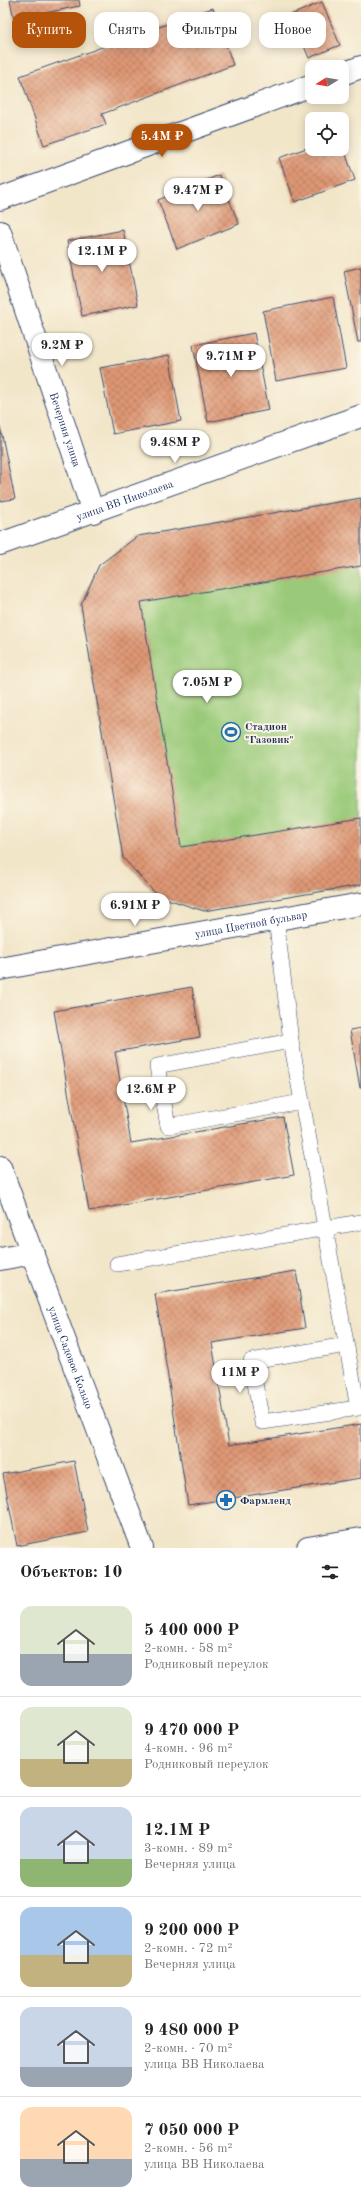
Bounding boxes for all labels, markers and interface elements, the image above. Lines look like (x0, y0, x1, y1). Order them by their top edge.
chip: Купить (12, 12, 86, 48)
chip: Снять (94, 12, 159, 48)
chip: Фильтры (167, 12, 251, 48)
chip: Новое (259, 12, 326, 48)
north arrow (305, 60, 349, 104)
map controls (305, 60, 349, 156)
button: locate (305, 112, 349, 156)
pin: 5.4M ₽ (129, 124, 195, 158)
text: 5.4M ₽ (140, 130, 184, 143)
pin: 9.47M ₽ (161, 178, 235, 212)
text: 9.47M ₽ (173, 184, 223, 197)
pin: 12.1M ₽ (65, 239, 139, 273)
text: 12.1M ₽ (77, 245, 127, 258)
pin: 9.2M ₽ (29, 333, 95, 367)
text: 9.2M ₽ (40, 339, 84, 352)
pin: 9.71M ₽ (194, 344, 268, 378)
text: 9.71M ₽ (206, 350, 256, 363)
street label: Вечерняя улица (47, 391, 82, 469)
pin: 9.48M ₽ (138, 430, 212, 464)
text: 9.48M ₽ (150, 436, 200, 449)
street label: улица ВВ Николаева (75, 479, 175, 524)
pin: 7.05M ₽ (170, 670, 244, 704)
text: 7.05M ₽ (182, 676, 232, 689)
sports icon: Стадион "Газовик" (220, 721, 242, 743)
place label: Стадион "Газовик" (245, 722, 294, 746)
pin: 6.91M ₽ (98, 893, 172, 927)
text: 6.91M ₽ (110, 899, 160, 912)
street label: улица Цветной бульвар (194, 910, 309, 941)
pin: 12.6M ₽ (114, 1077, 188, 1111)
text: 12.6M ₽ (126, 1083, 176, 1096)
street label: улица Садовое Кольцо (45, 1305, 94, 1411)
pin: 11M ₽ (212, 1360, 268, 1394)
text: 11M ₽ (220, 1366, 260, 1379)
pharmacy icon: Фармленд (215, 1489, 237, 1511)
place label: Фармленд (240, 1496, 291, 1507)
icon: filters (319, 1561, 341, 1583)
text: Объектов: 10 (20, 1564, 122, 1581)
icon: home (52, 1622, 100, 1670)
text: 5 400 000 ₽ (144, 1622, 239, 1639)
text: 2-комн. · 58 m² (144, 1642, 232, 1655)
text: Родниковый переулок (144, 1658, 269, 1671)
text: 9 470 000 ₽ (144, 1722, 239, 1739)
icon: home (52, 1723, 100, 1771)
text: 4-комн. · 96 m² (144, 1742, 232, 1755)
text: Родниковый переулок (144, 1758, 269, 1771)
text: 12.1M ₽ (144, 1822, 210, 1839)
icon: home (52, 1823, 100, 1871)
text: 3-комн. · 89 m² (144, 1842, 232, 1855)
text: Вечерняя улица (144, 1858, 236, 1871)
text: 9 200 000 ₽ (144, 1922, 239, 1939)
icon: home (52, 1923, 100, 1971)
text: 2-комн. · 72 m² (144, 1942, 232, 1955)
text: Вечерняя улица (144, 1958, 236, 1971)
text: 9 480 000 ₽ (144, 2022, 239, 2039)
icon: home (52, 2023, 100, 2071)
text: 2-комн. · 70 m² (144, 2042, 232, 2055)
text: улица ВВ Николаева (144, 2058, 264, 2071)
text: 7 050 000 ₽ (144, 2122, 239, 2139)
icon: home (52, 2123, 100, 2171)
text: 2-комн. · 56 m² (144, 2142, 232, 2155)
text: улица ВВ Николаева (144, 2158, 264, 2171)

